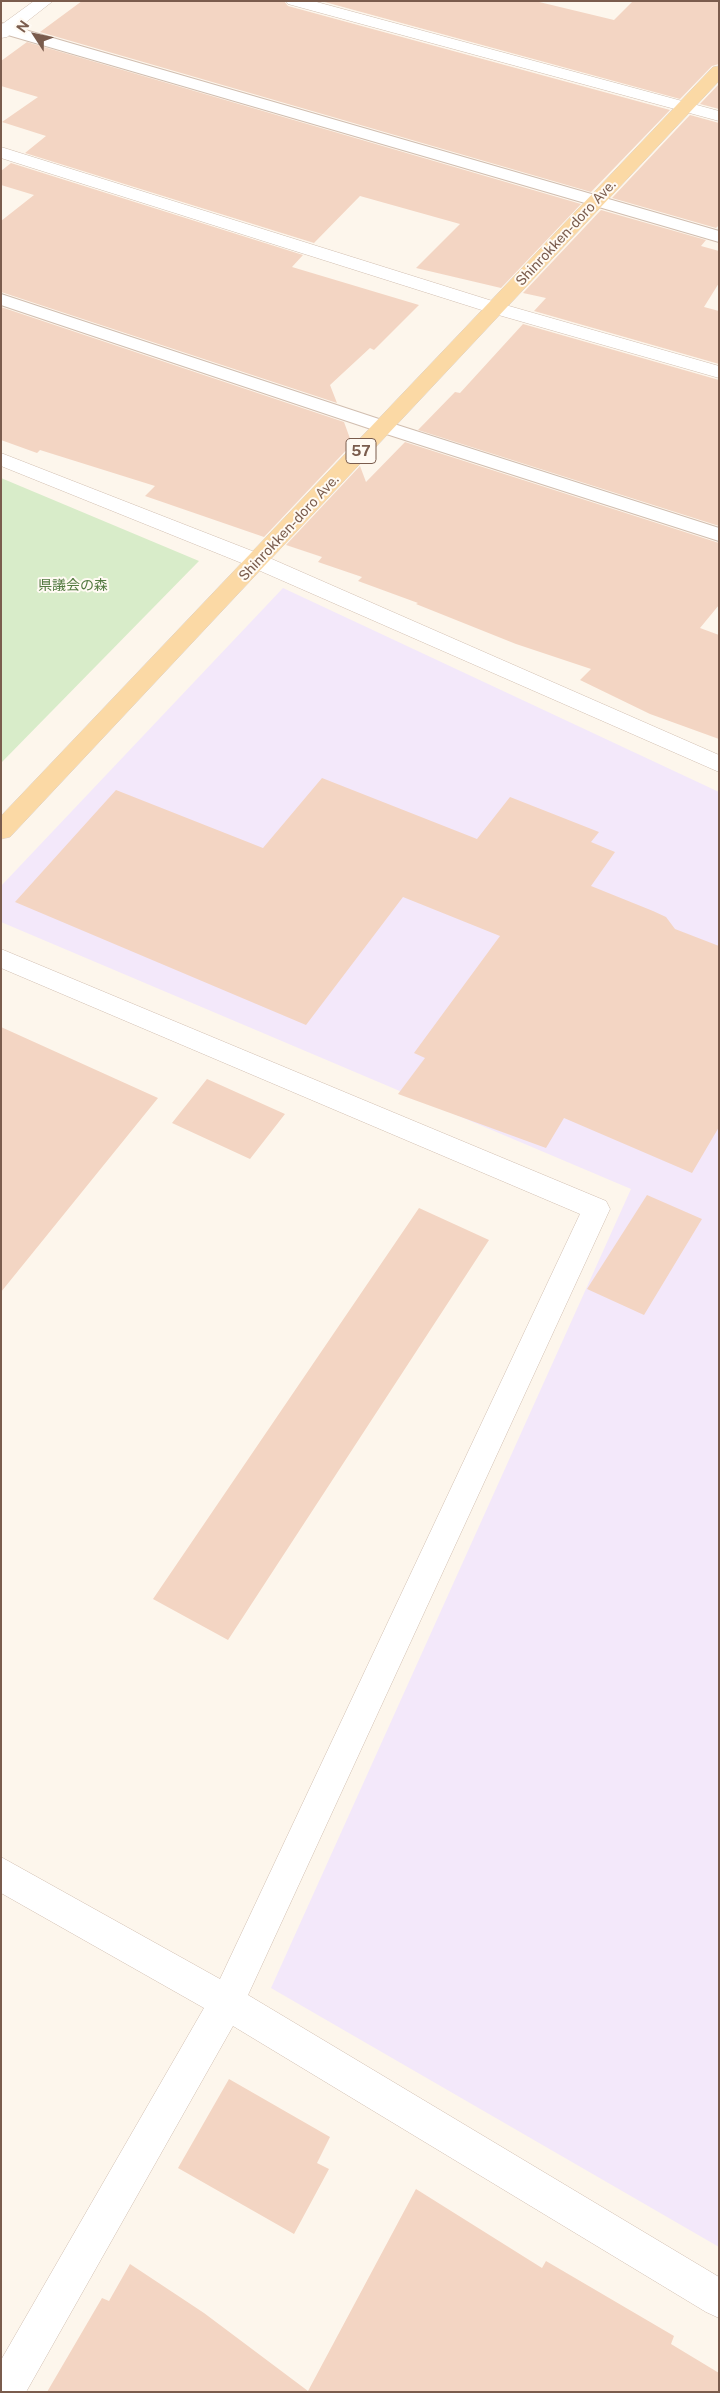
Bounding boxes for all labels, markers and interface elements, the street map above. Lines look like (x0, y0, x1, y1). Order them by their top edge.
north arrow (10, 10, 60, 60)
text: N (13, 17, 32, 35)
street label: Shinrokken-doro Ave. (512, 176, 620, 290)
road number: 57 (346, 438, 376, 464)
street label: Shinrokken-doro Ave. (235, 471, 343, 585)
park label: 県議会の森 (38, 578, 108, 594)

